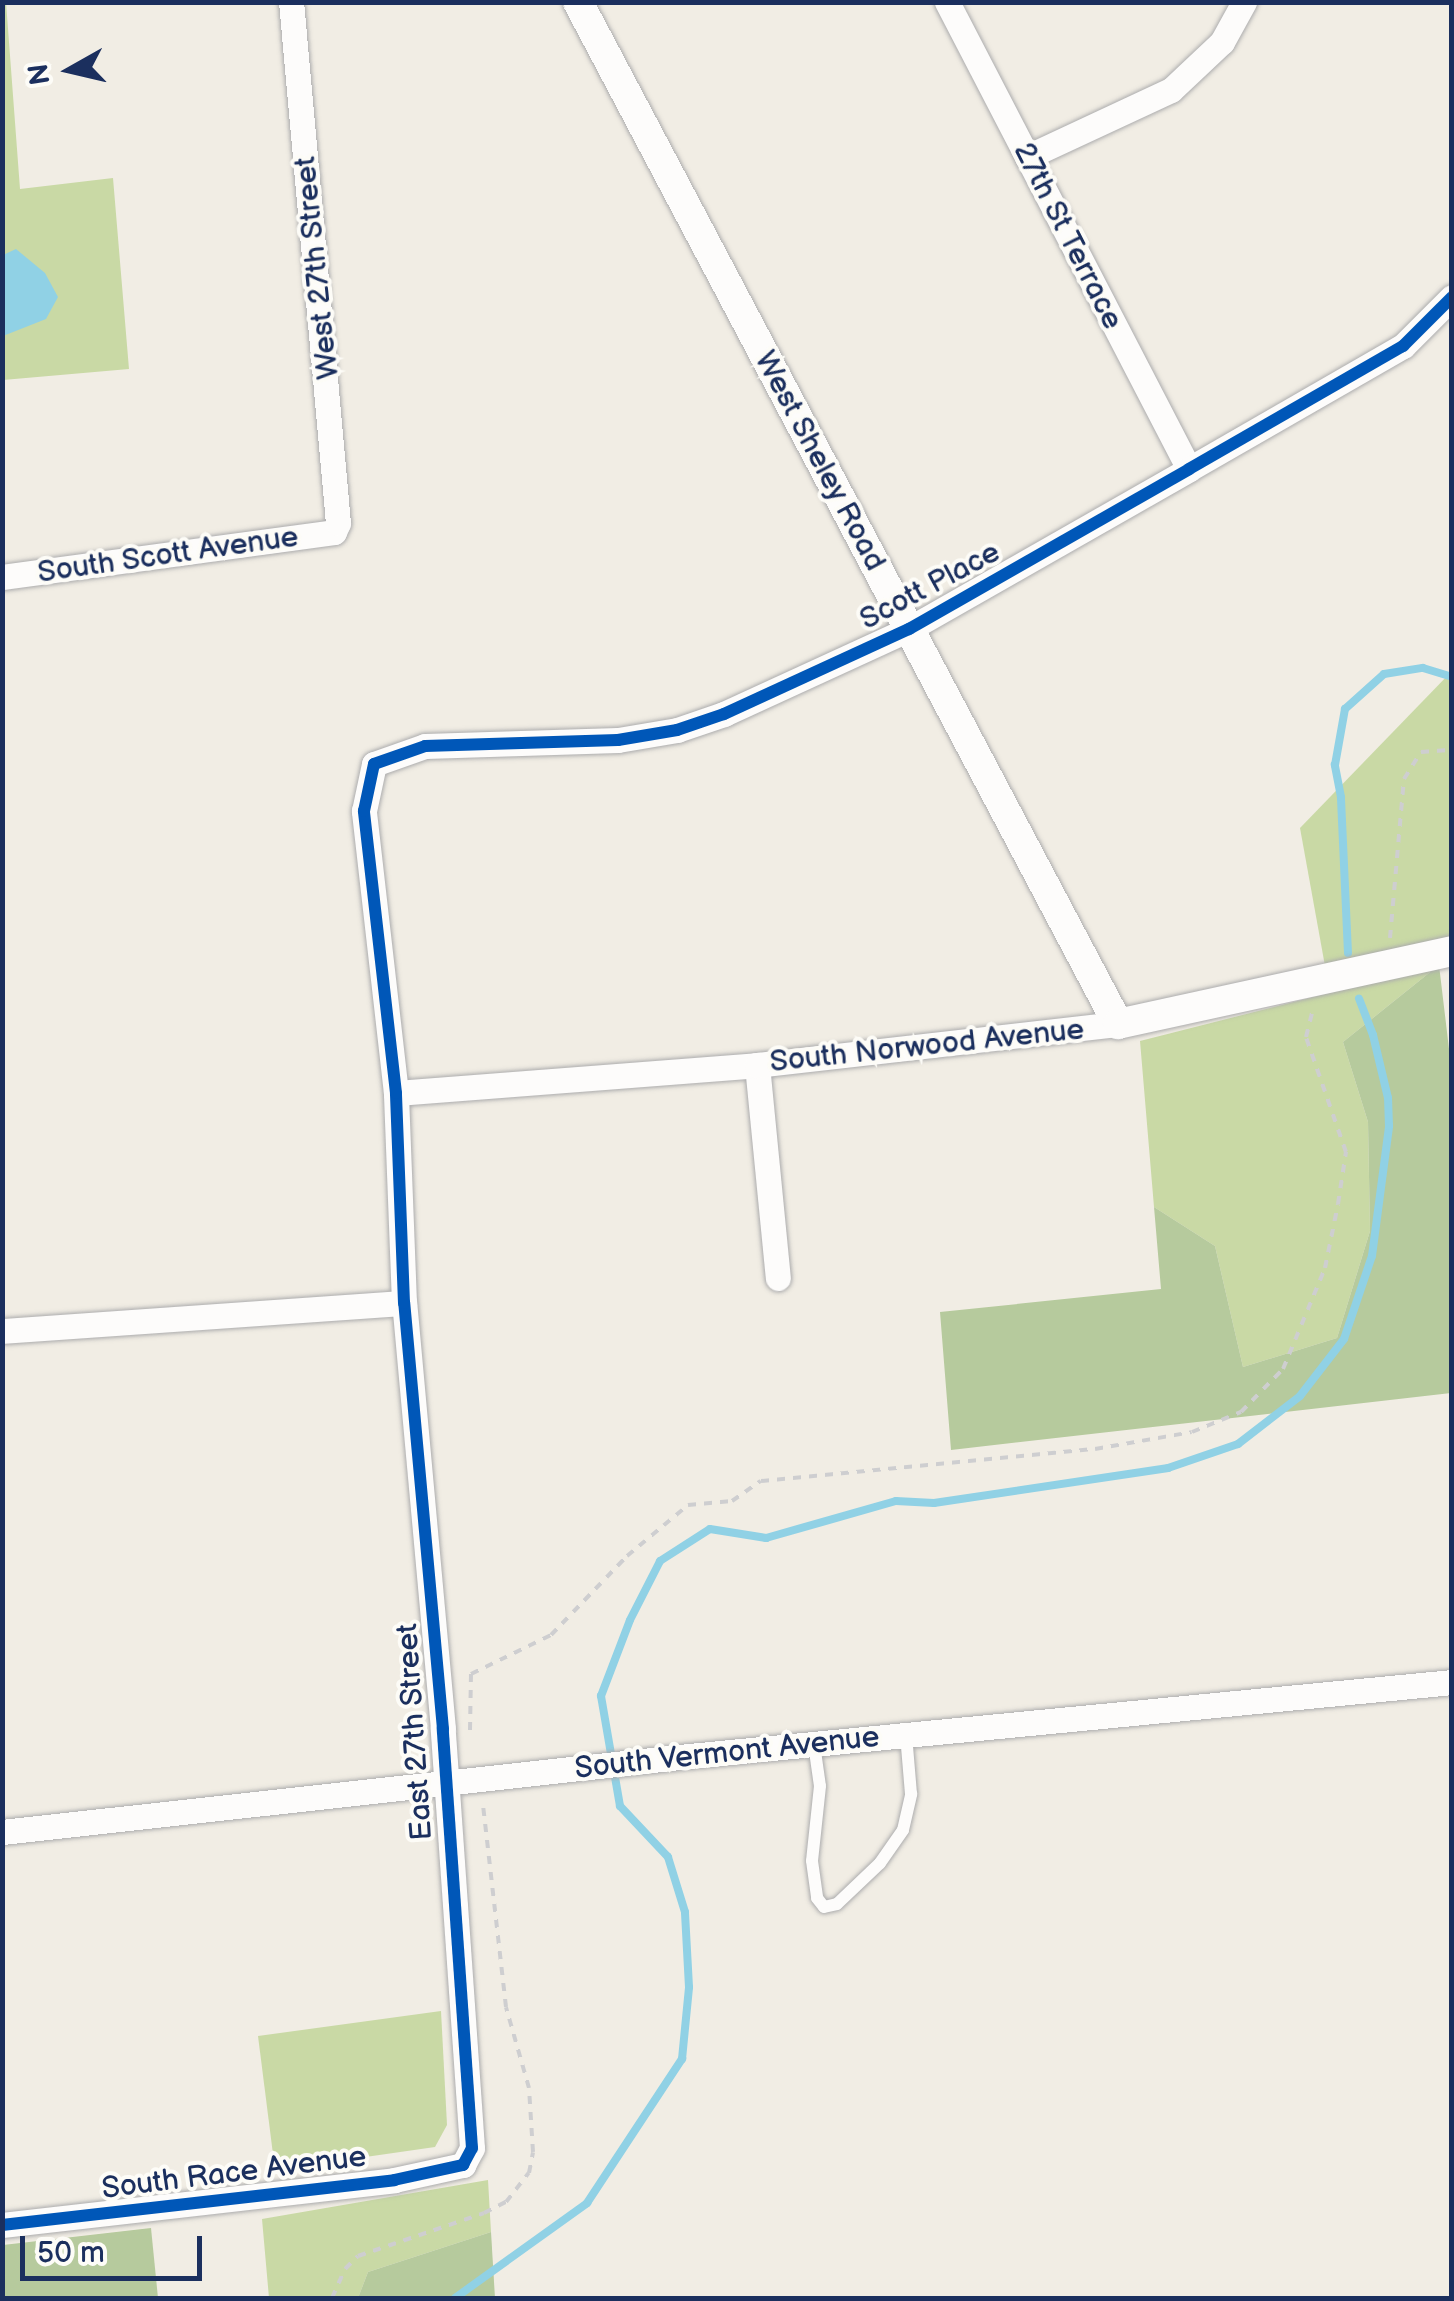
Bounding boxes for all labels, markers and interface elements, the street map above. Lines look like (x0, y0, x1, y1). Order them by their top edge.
north arrow (20, 20, 120, 120)
text: N (22, 62, 58, 87)
street label: 27th St Terrace (1005, 136, 1131, 336)
street label: West 27th Street (287, 155, 347, 381)
street label: West Sheley Road (746, 344, 894, 578)
street label: South Scott Avenue (35, 519, 301, 591)
street label: Scott Place (854, 534, 1006, 638)
street label: South Norwood Avenue (768, 1012, 1086, 1080)
street label: East 27th Street (389, 1622, 441, 1842)
street label: South Vermont Avenue (572, 1719, 882, 1787)
street label: South Race Avenue (100, 2139, 368, 2207)
scale bar (25, 2216, 208, 2278)
text: 50 m (37, 2235, 105, 2271)

